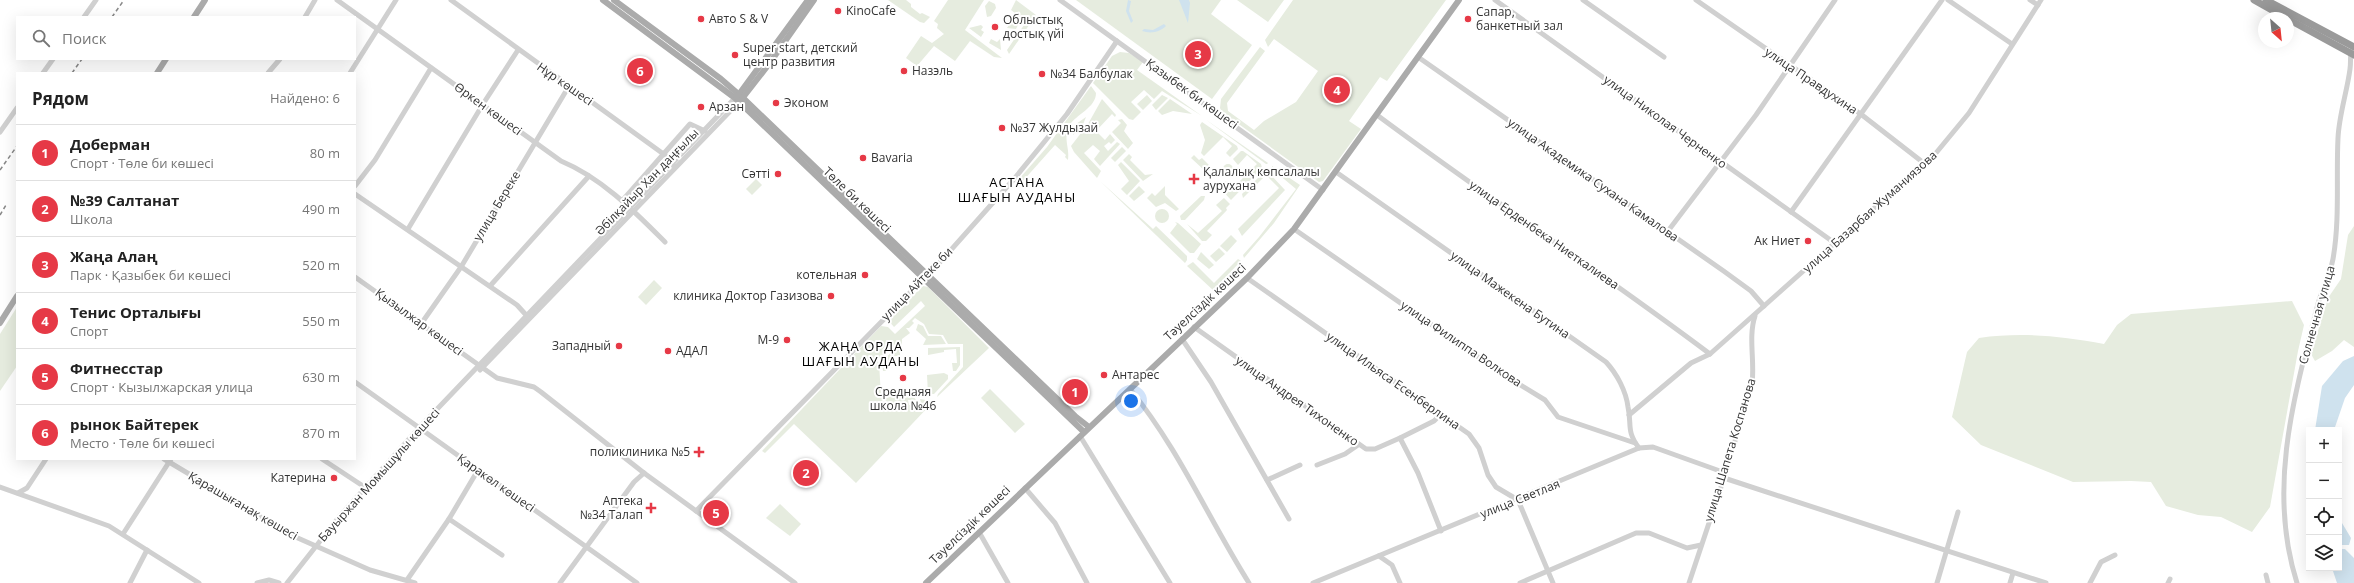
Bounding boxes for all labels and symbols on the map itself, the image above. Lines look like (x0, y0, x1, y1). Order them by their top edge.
place label: KinoCafe (846, 2, 896, 19)
place label: Сапар, банкетный зал (1476, 3, 1563, 34)
marker: KinoCafe (833, 6, 843, 16)
place label: Авто S & V (709, 10, 769, 27)
place label: Облыстық достық үйі (1003, 11, 1064, 42)
north arrow (2258, 12, 2294, 48)
marker: Авто S & V (696, 14, 706, 24)
marker: Сапар, банкетный зал (1463, 14, 1473, 24)
marker: Облыстық достық үйі (990, 22, 1000, 32)
place label: Super start, детский центр развития (743, 39, 858, 70)
pin: 3 (1185, 39, 1211, 69)
street label: улица Правдухина (1762, 43, 1861, 118)
marker: Super start, детский центр развития (730, 50, 740, 60)
street label: Қазыбек би көшесі (1143, 54, 1242, 133)
pin: 6 (627, 56, 653, 86)
street label: Нұр көшесі (534, 58, 597, 109)
place label: Назэль (912, 62, 953, 79)
place label: №34 Балбулак (1050, 65, 1134, 82)
marker: Назэль (899, 66, 909, 76)
marker: №34 Балбулак (1037, 69, 1047, 79)
street label: улица Николая Черненко (1600, 71, 1730, 172)
pin: 4 (1324, 75, 1350, 105)
street label: Өркен көшесі (451, 78, 526, 139)
place label: Эконом (784, 94, 829, 111)
place label: Арзан (709, 98, 744, 115)
marker: Эконом (771, 98, 781, 108)
marker: Арзан (696, 102, 706, 112)
street label: улица Академика Сухана Камалова (1504, 114, 1682, 245)
place label: №37 Жулдызай (1010, 119, 1098, 136)
marker: №37 Жулдызай (997, 123, 1007, 133)
street label: Әбілқайыр Хан даңғылы (591, 124, 702, 239)
street label: улица Базарбая Жуманиязова (1799, 147, 1940, 277)
place label: Bavaria (871, 149, 913, 166)
marker: Bavaria (858, 153, 868, 163)
street label: Төле би көшесі (820, 163, 895, 236)
place label: Қалалық көпсалалы аурухана (1203, 163, 1320, 194)
place label: Cәтті (741, 165, 770, 182)
street label: улица Береке (469, 167, 524, 244)
marker: Cәтті (773, 169, 783, 179)
district label: АСТАНА ШАҒЫН АУДАНЫ (958, 173, 1076, 206)
marker: Қалалық көпсалалы аурухана (1188, 173, 1200, 185)
street label: улица Ерденбека Ниеткалиева (1466, 176, 1623, 293)
place label: Ак Ниет (1754, 232, 1800, 249)
marker: Ак Ниет (1803, 236, 1813, 246)
street label: улица Айтеке би (877, 243, 956, 324)
street label: улица Мажекена Бутина (1447, 247, 1573, 342)
street label: Тәуелсіздік көшесі (1160, 259, 1249, 344)
street label: Солнечная улица (2294, 264, 2339, 366)
place label: котельная (796, 266, 857, 283)
marker: котельная (860, 270, 870, 280)
street label: Қызылжар көшесі (372, 284, 467, 359)
place label: клиника Доктор Газизова (673, 287, 823, 304)
marker: клиника Доктор Газизова (826, 291, 836, 301)
street label: улица Филиппа Волкова (1397, 297, 1525, 391)
street label: улица Ильяса Есенберлина (1323, 328, 1464, 433)
place label: M-9 (757, 331, 779, 348)
marker: M-9 (782, 335, 792, 345)
place label: Западный (552, 337, 611, 354)
district label: ЖАҢА ОРДА ШАҒЫН АУДАНЫ (802, 337, 920, 370)
marker: Западный (614, 341, 624, 351)
place label: АДАЛ (676, 342, 708, 359)
marker: АДАЛ (663, 346, 673, 356)
street label: улица Андрея Тихоненко (1232, 352, 1362, 450)
place label: Антарес (1112, 366, 1160, 383)
marker: Антарес (1099, 370, 1109, 380)
marker: Среднаяя школа №46 (898, 373, 908, 383)
street label: улица Шапета Коспанова (1700, 376, 1759, 524)
pin: 1 (1062, 377, 1088, 407)
place label: Среднаяя школа №46 (870, 383, 936, 414)
your location (1121, 391, 1141, 411)
street label: Бауыржан Момышұлы көшесі (314, 404, 443, 545)
place label: поликлиника №5 (590, 443, 690, 460)
marker: поликлиника №5 (693, 446, 705, 458)
street label: Қаракөл көшесі (454, 449, 539, 516)
pin: 2 (793, 458, 819, 488)
street label: Қарашығанақ көшесі (185, 467, 301, 544)
place label: Катерина (270, 469, 326, 486)
marker: Катерина (329, 473, 339, 483)
street label: улица Светлая (1477, 475, 1562, 522)
street label: Тәуелсіздік көшесі (925, 482, 1014, 568)
place label: Аптека №34 Талап (580, 492, 643, 523)
pin: 5 (703, 498, 729, 528)
marker: Аптека №34 Талап (646, 503, 656, 513)

